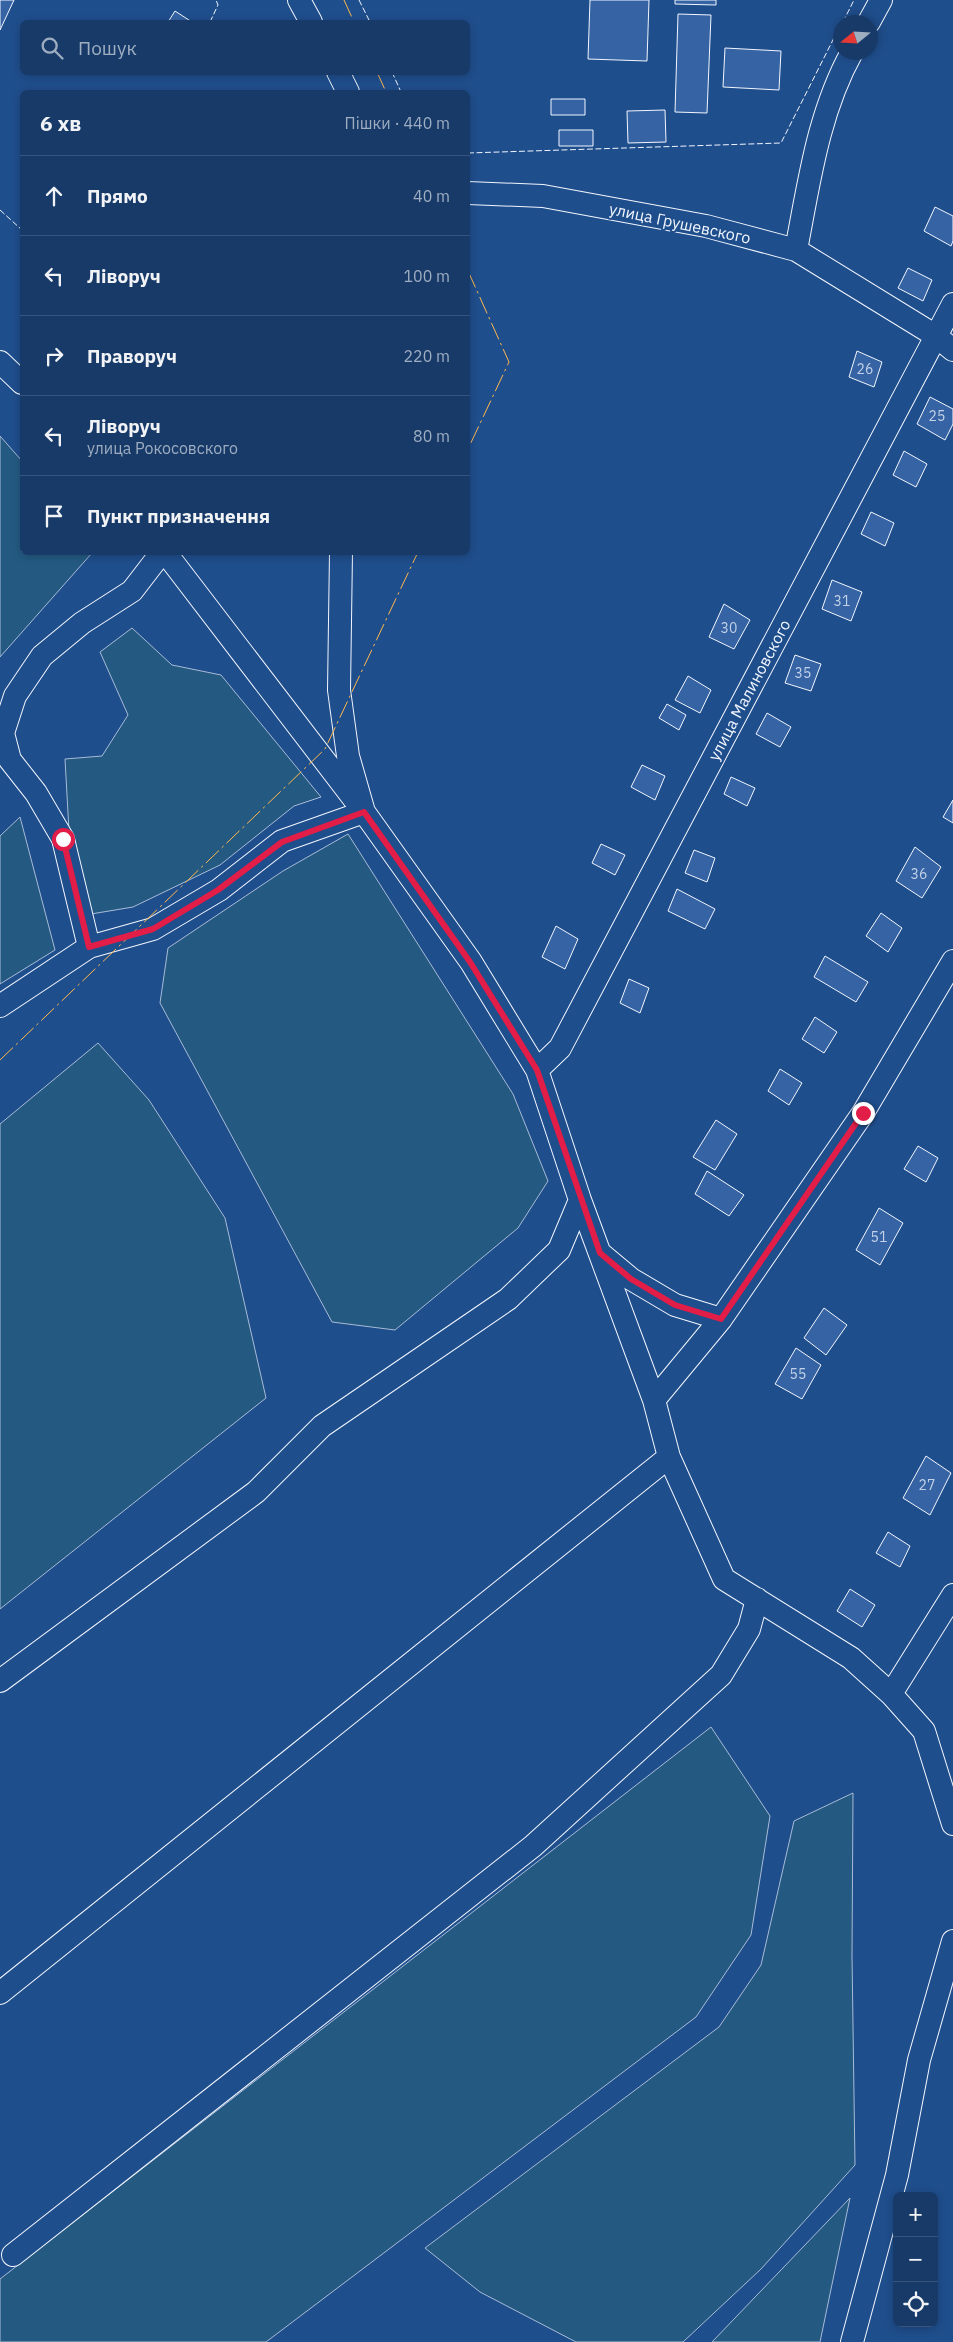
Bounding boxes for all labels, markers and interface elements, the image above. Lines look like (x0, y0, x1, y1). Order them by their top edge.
north arrow (833, 15, 878, 60)
search box (20, 20, 470, 75)
icon: search (38, 34, 66, 62)
text: Пошук (78, 36, 137, 60)
text: 6 хв (40, 109, 81, 137)
text: Пішки · 440 m (345, 113, 450, 133)
icon: ahead (40, 182, 68, 210)
text: Прямо (87, 184, 148, 208)
text: 40 m (413, 186, 450, 206)
street label: улица Грушевского (608, 198, 753, 248)
icon: left (40, 262, 68, 290)
text: Ліворуч (87, 264, 161, 288)
text: 100 m (403, 266, 450, 286)
icon: right (40, 342, 68, 370)
text: Праворуч (87, 344, 177, 368)
text: 220 m (403, 346, 450, 366)
house number: 26 (857, 360, 873, 378)
house number: 25 (929, 407, 945, 425)
text: Ліворуч (87, 414, 161, 438)
icon: left (40, 422, 68, 450)
text: 80 m (413, 426, 450, 446)
text: улица Рокосовского (87, 438, 238, 458)
icon: arrive (40, 502, 68, 530)
text: Пункт призначення (87, 504, 270, 528)
house number: 31 (834, 592, 850, 610)
street label: улица Малиновского (703, 616, 795, 764)
house number: 30 (721, 619, 737, 637)
house number: 35 (795, 664, 811, 682)
route start (52, 828, 75, 851)
house number: 36 (911, 865, 927, 883)
route end (852, 1102, 875, 1125)
house number: 51 (871, 1228, 887, 1246)
house number: 55 (790, 1365, 806, 1383)
house number: 27 (919, 1476, 935, 1494)
map controls (893, 2192, 938, 2327)
button: + (893, 2192, 938, 2237)
button: − (893, 2237, 938, 2282)
button: locate (893, 2282, 938, 2327)

